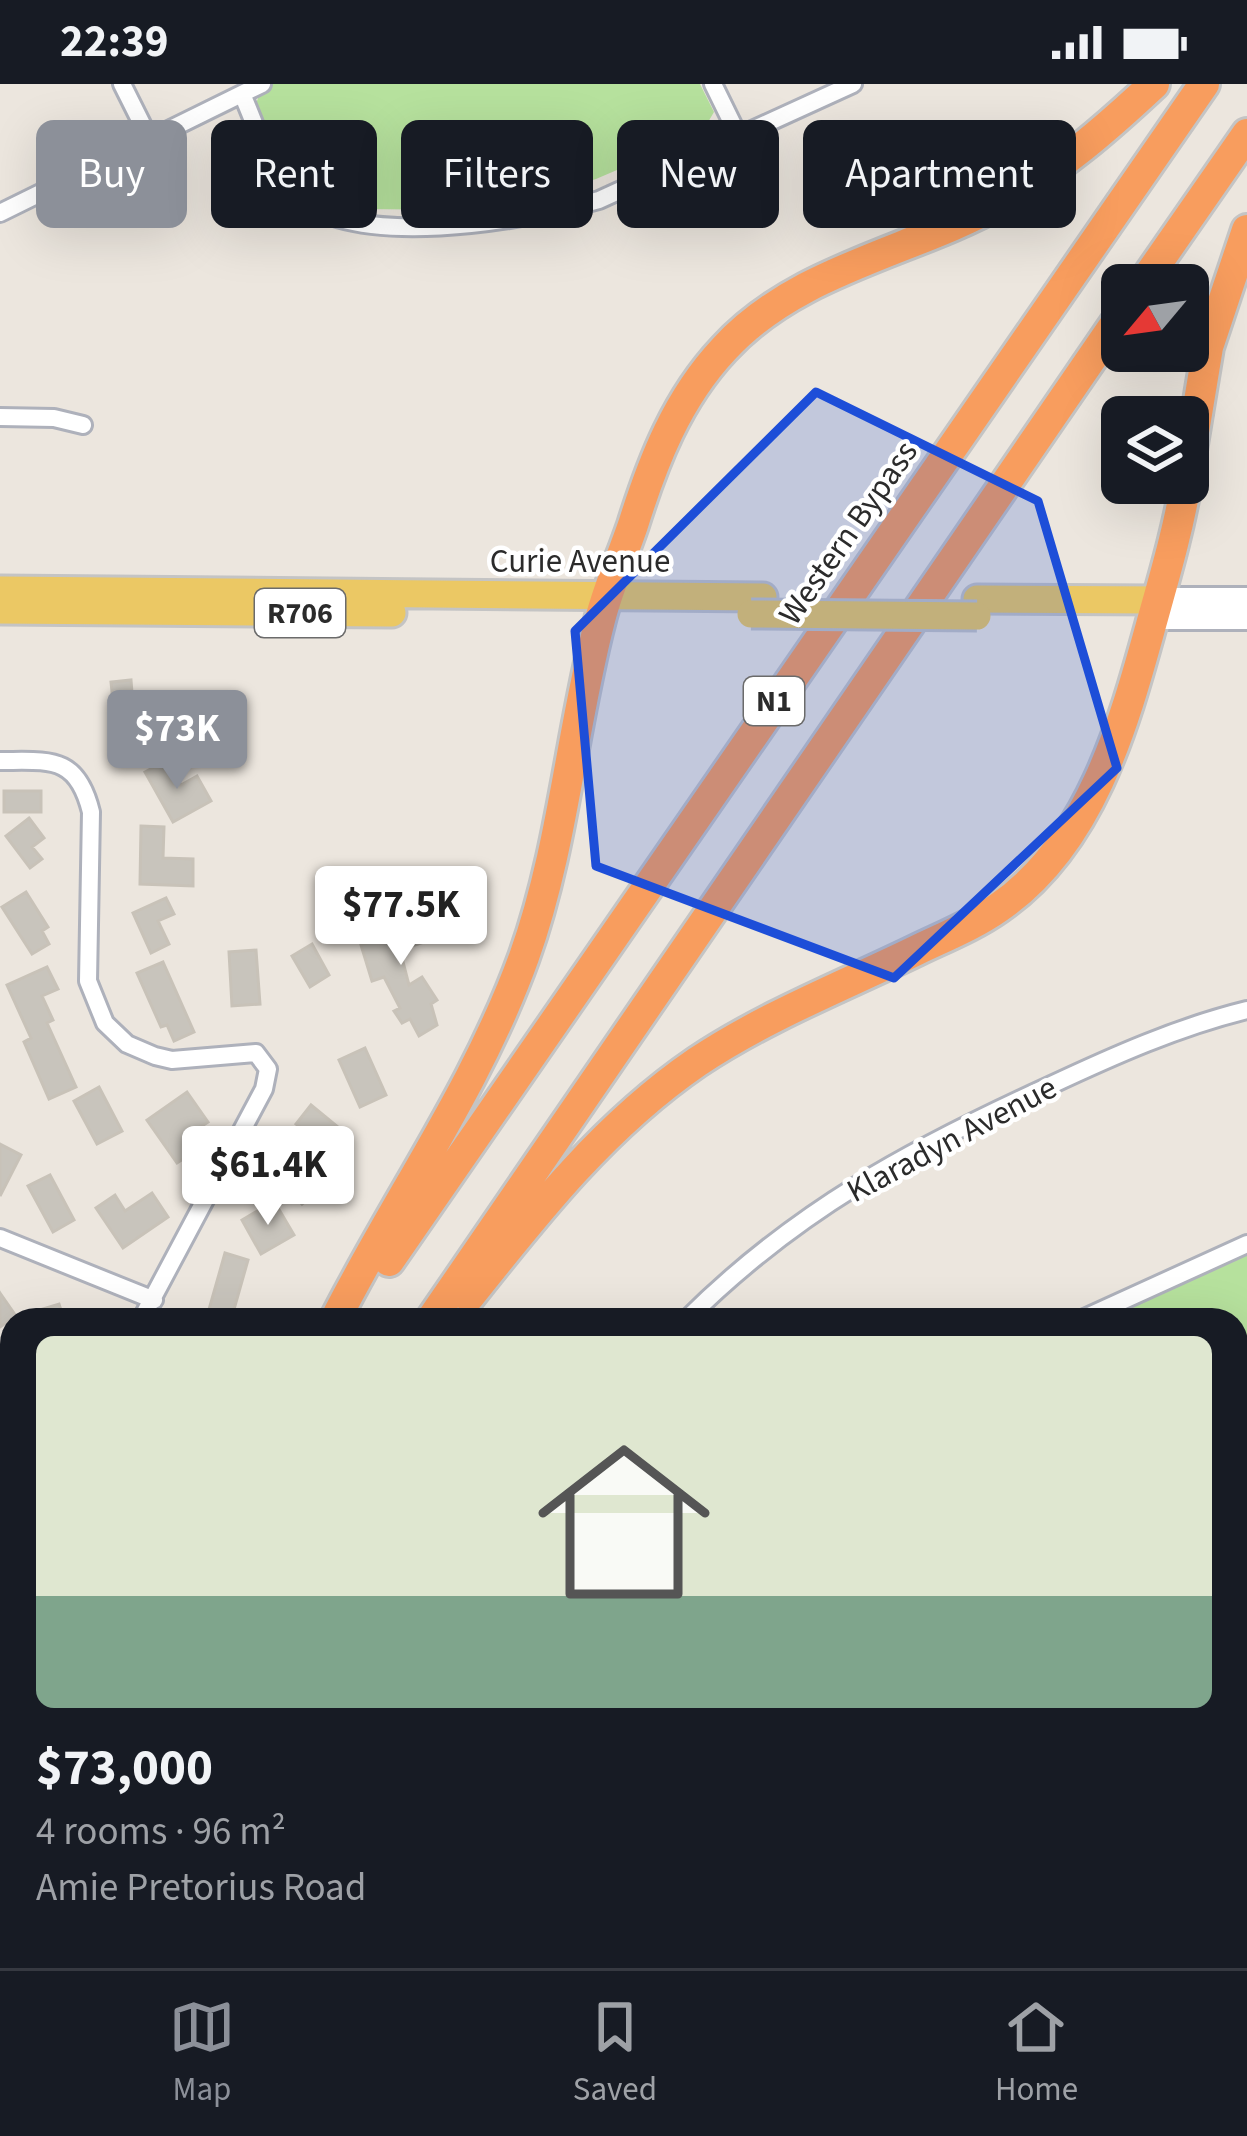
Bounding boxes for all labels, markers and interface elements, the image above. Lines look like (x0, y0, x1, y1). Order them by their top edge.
text: 22:39 (60, 10, 169, 74)
chip: Buy (36, 120, 187, 228)
chip: Rent (211, 120, 377, 228)
chip: Filters (401, 120, 593, 228)
chip: New (617, 120, 779, 228)
chip: Apartment (803, 120, 1076, 228)
north arrow (1101, 264, 1209, 372)
map controls (1101, 264, 1209, 504)
button: layers (1101, 396, 1209, 504)
street label: Western Bypass (767, 431, 929, 634)
street label: Curie Avenue (490, 538, 670, 585)
road number: R706 (255, 589, 345, 637)
road number: N1 (744, 677, 804, 725)
pin: $73K (106, 690, 248, 792)
text: $73K (134, 701, 220, 757)
pin: $77.5K (303, 866, 499, 968)
text: $77.5K (342, 877, 460, 933)
street label: Klaradyn Avenue (838, 1064, 1065, 1214)
pin: $61.4K (170, 1126, 366, 1228)
text: $61.4K (209, 1137, 327, 1193)
icon: home (516, 1414, 732, 1630)
text: $73,000 (36, 1732, 213, 1804)
text: 4 rooms · 96 m² (36, 1804, 286, 1860)
text: Amie Pretorius Road (36, 1860, 366, 1916)
tab: Map (169, 1994, 235, 2113)
tab: Saved (573, 1994, 657, 2113)
tab: Home (995, 1994, 1078, 2113)

